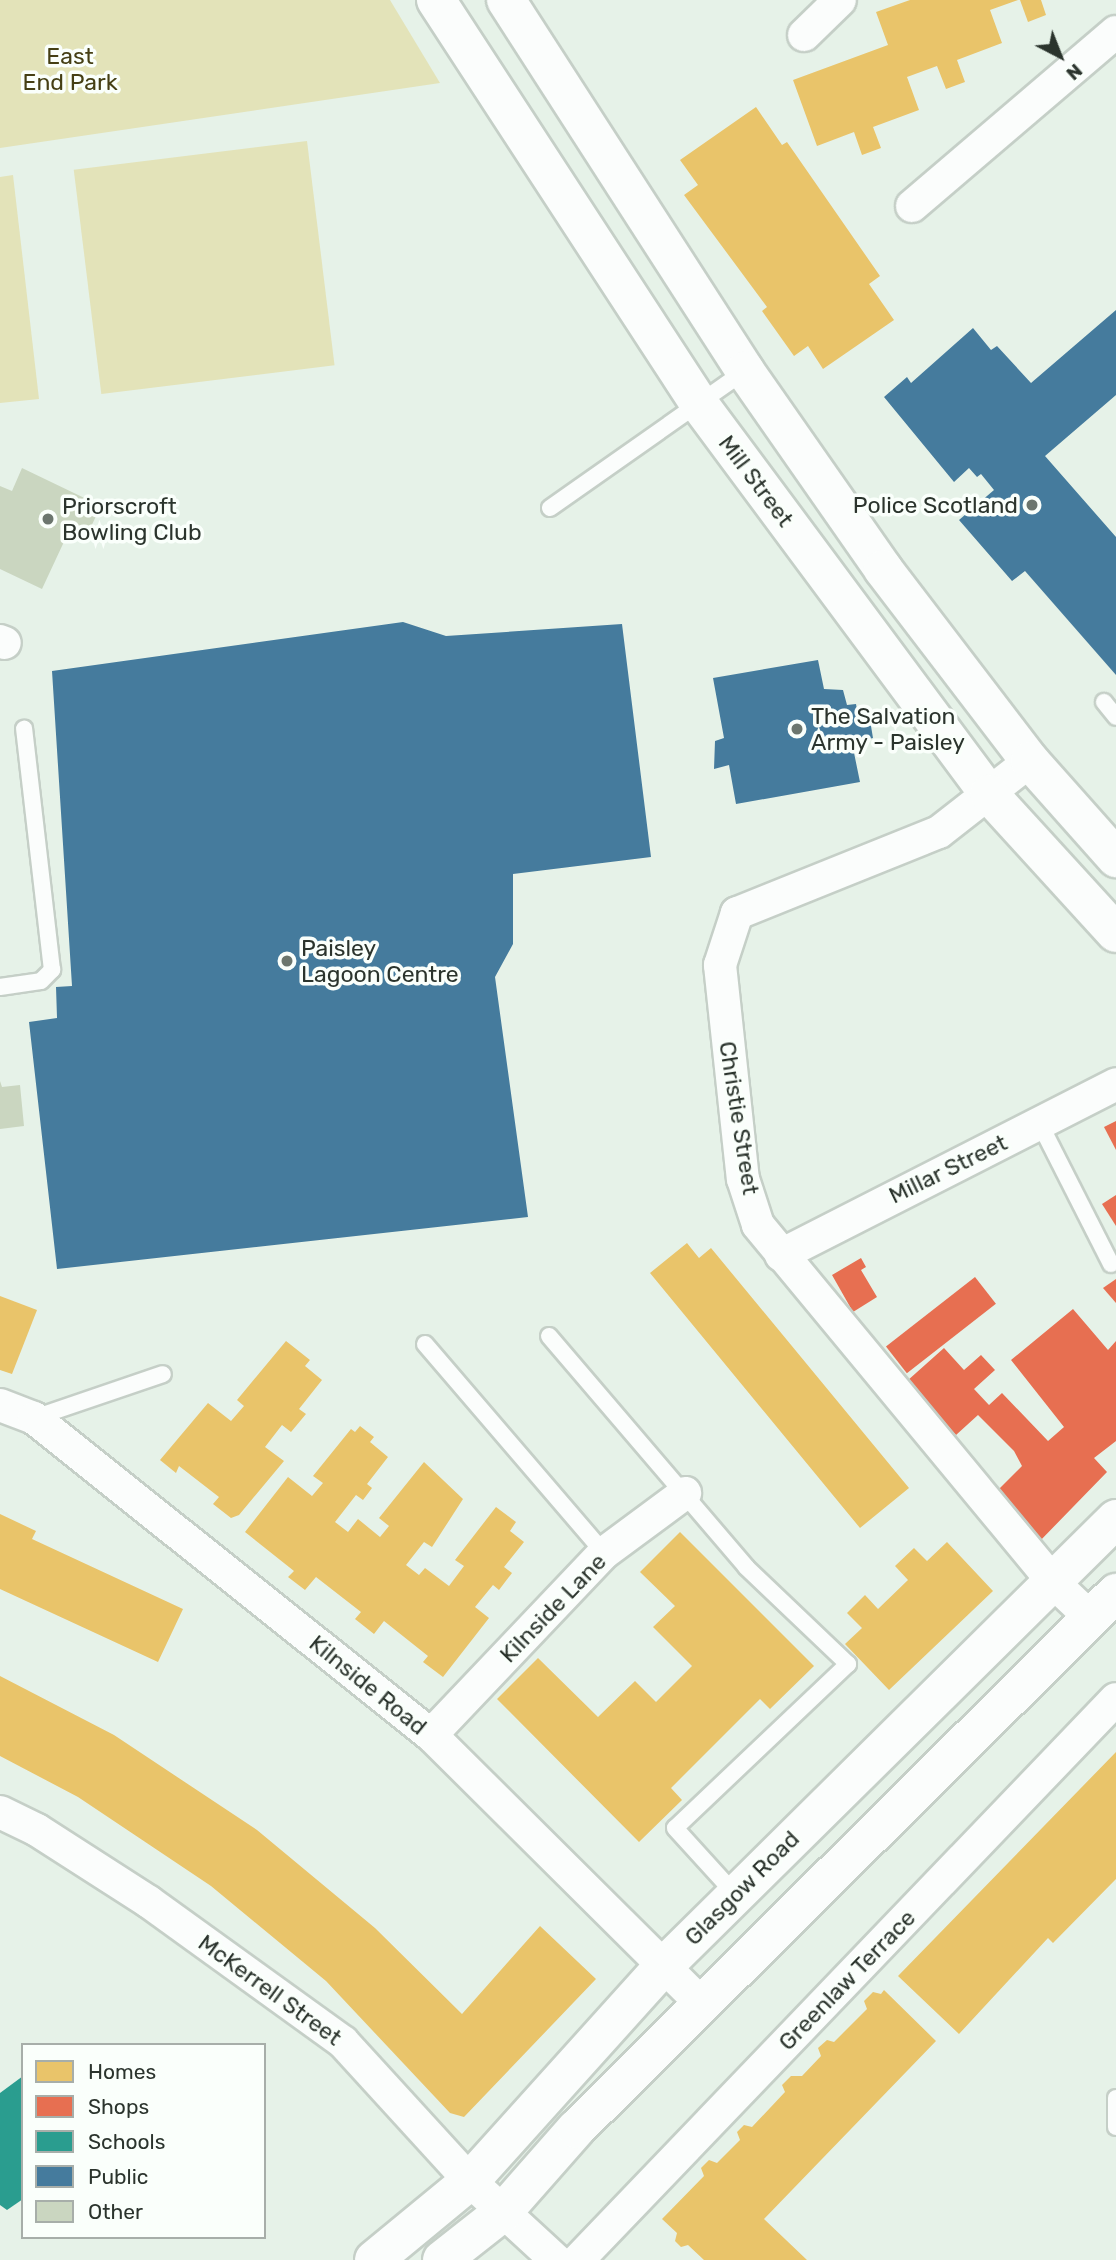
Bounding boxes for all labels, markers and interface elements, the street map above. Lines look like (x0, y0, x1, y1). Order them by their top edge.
north arrow (1025, 21, 1095, 91)
park label: East End Park (22, 42, 118, 96)
text: N (1062, 59, 1087, 85)
street label: Mill Street (713, 430, 799, 532)
place label: Police Scotland (853, 491, 1018, 519)
place label: Priorscroft Bowling Club (62, 492, 202, 546)
marker: Police Scotland (1024, 497, 1040, 513)
marker: Priorscroft Bowling Club (40, 511, 56, 527)
place label: The Salvation Army - Paisley (811, 702, 966, 756)
marker: The Salvation Army - Paisley (789, 721, 805, 737)
place label: Paisley Lagoon Centre (301, 934, 459, 988)
marker: Paisley Lagoon Centre (279, 953, 295, 969)
street label: Christie Street (713, 1039, 765, 1197)
street label: Millar Street (884, 1128, 1012, 1210)
street label: Kilnside Lane (494, 1548, 612, 1668)
street label: Kilnside Road (304, 1629, 432, 1741)
street label: Glasgow Road (679, 1825, 805, 1951)
street label: Greenlaw Terrace (773, 1904, 921, 2056)
street label: McKerrell Street (193, 1929, 347, 2051)
legend (21, 2043, 266, 2239)
text: Homes (88, 2059, 156, 2084)
text: Shops (88, 2094, 149, 2119)
text: Schools (88, 2129, 165, 2154)
text: Public (88, 2164, 148, 2189)
text: Other (88, 2199, 143, 2224)

